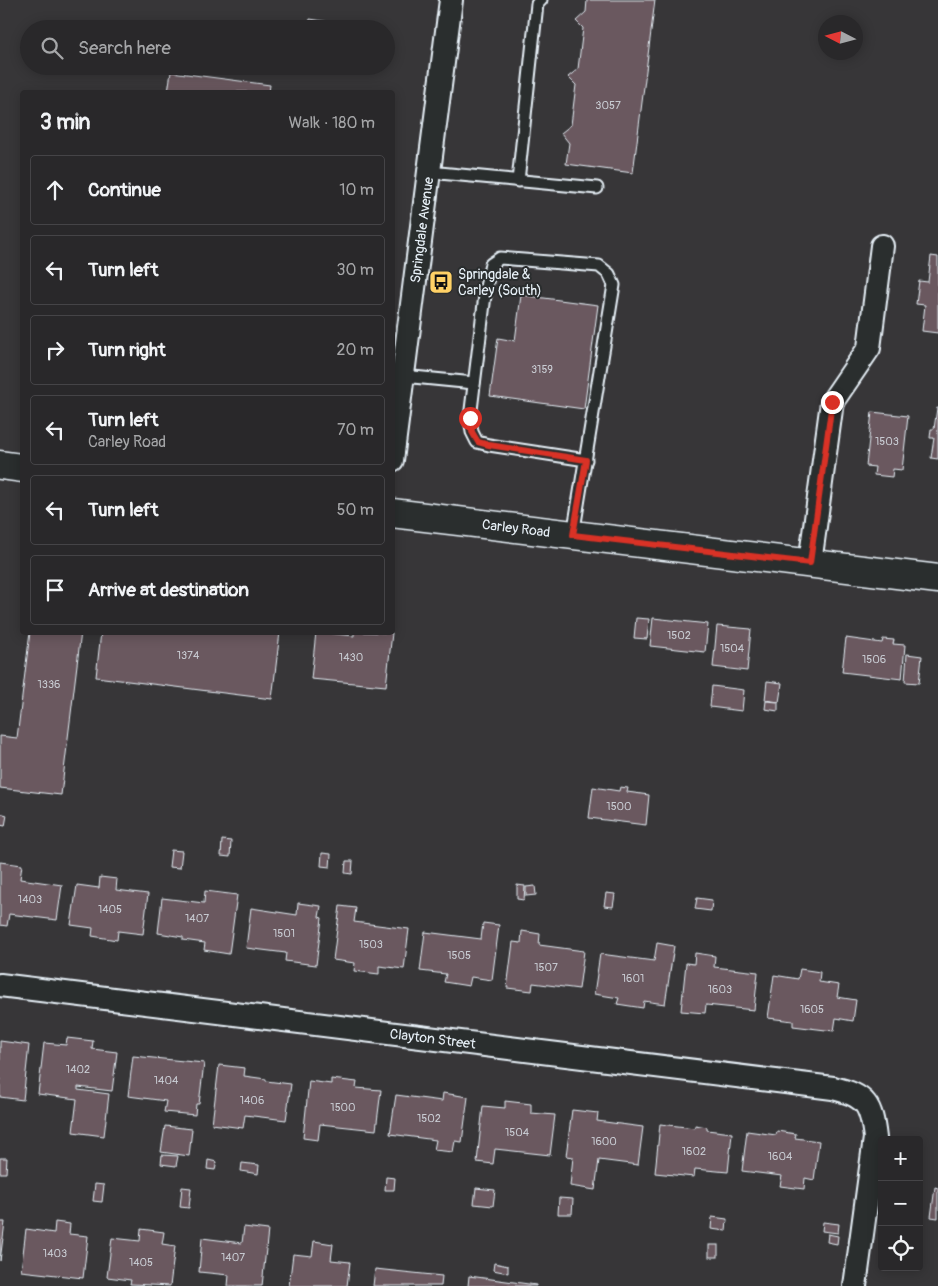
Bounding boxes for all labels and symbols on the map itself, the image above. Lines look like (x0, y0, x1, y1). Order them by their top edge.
north arrow (818, 15, 863, 60)
house number: 3057 (595, 99, 621, 112)
street label: Springdale Avenue (406, 176, 437, 284)
place label: Springdale & Carley (South) (458, 266, 542, 299)
bus stop icon: Springdale & Carley (South) (428, 269, 454, 295)
house number: 3159 (531, 363, 553, 376)
route end (821, 391, 844, 414)
route start (459, 407, 482, 430)
house number: 1503 (875, 435, 899, 448)
street label: Carley Road (481, 515, 551, 541)
house number: 1502 (667, 629, 691, 642)
house number: 1504 (720, 642, 745, 655)
house number: 1374 (177, 649, 200, 662)
house number: 1430 (339, 651, 363, 664)
house number: 1506 (862, 653, 886, 666)
house number: 1336 (38, 678, 60, 691)
house number: 1500 (606, 800, 632, 813)
house number: 1403 (18, 893, 42, 906)
house number: 1405 (98, 903, 122, 916)
house number: 1407 (185, 912, 209, 925)
house number: 1501 (273, 927, 295, 940)
house number: 1503 (359, 938, 383, 951)
house number: 1505 (447, 949, 471, 962)
house number: 1507 (534, 961, 558, 974)
house number: 1601 (622, 972, 644, 985)
house number: 1603 (708, 983, 732, 996)
house number: 1605 (800, 1003, 824, 1016)
street label: Clayton Street (389, 1025, 477, 1052)
house number: 1402 (66, 1063, 90, 1076)
house number: 1404 (154, 1074, 179, 1087)
house number: 1406 (240, 1094, 264, 1107)
house number: 1500 (330, 1101, 356, 1114)
house number: 1502 (417, 1112, 441, 1125)
house number: 1504 (505, 1126, 530, 1139)
house number: 1600 (591, 1135, 617, 1148)
house number: 1602 (682, 1145, 706, 1158)
house number: 1604 (768, 1150, 793, 1163)
house number: 1403 (43, 1247, 67, 1260)
house number: 1407 (221, 1251, 245, 1264)
house number: 1405 (129, 1256, 153, 1269)

